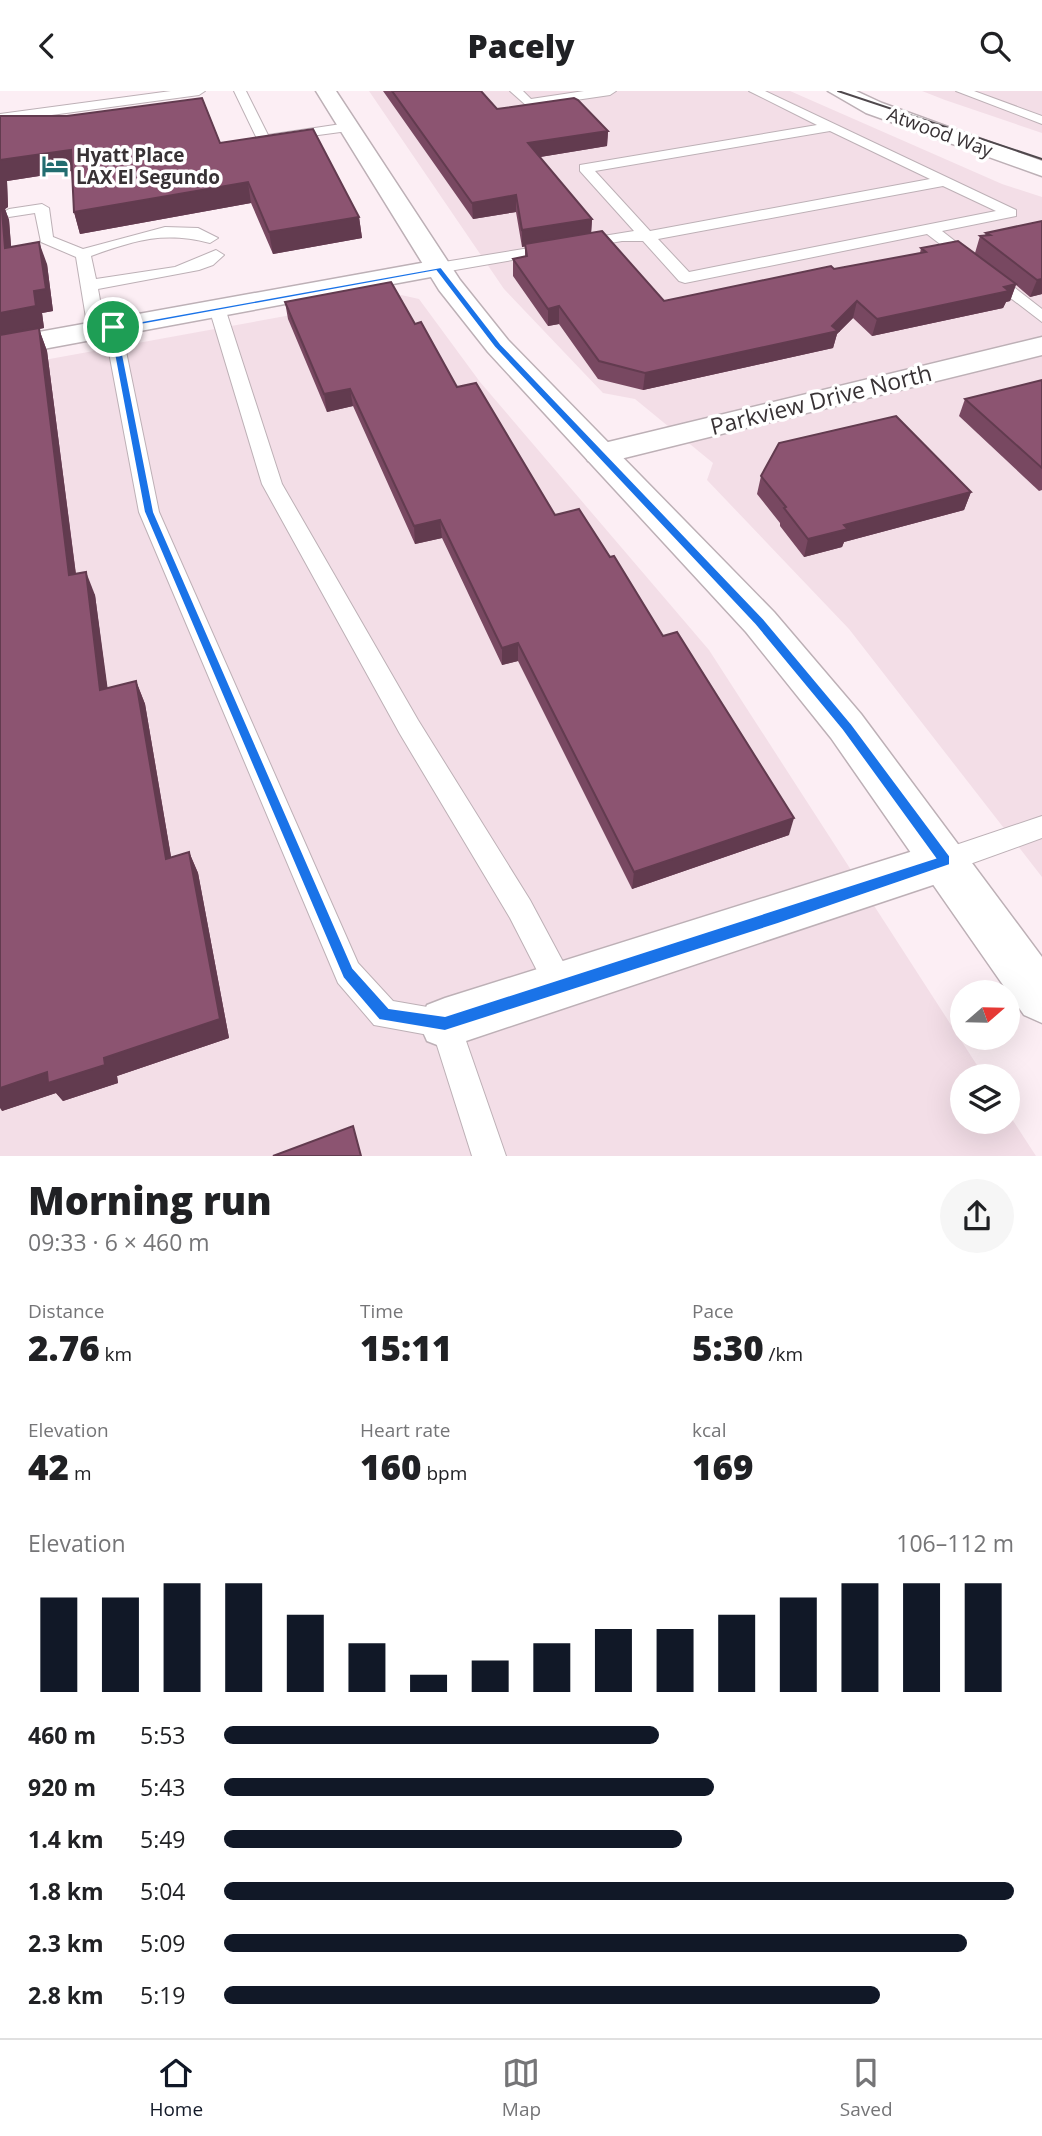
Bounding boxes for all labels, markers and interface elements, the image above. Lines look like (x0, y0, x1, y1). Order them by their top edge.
text: Pacely (467, 24, 575, 67)
icon: back (28, 27, 66, 65)
icon: search (976, 27, 1014, 65)
street label: Atwood Way (884, 101, 997, 163)
place label: Hyatt Place LAX El Segundo (76, 142, 220, 190)
hotel icon: Hyatt Place LAX El Segundo (40, 151, 70, 181)
pin (83, 297, 143, 357)
icon: arrive (94, 308, 132, 346)
street label: Parkview Drive North (707, 356, 935, 442)
north arrow (950, 980, 1020, 1050)
map controls (950, 980, 1020, 1134)
button: layers (950, 1064, 1020, 1134)
text: Morning run (28, 1174, 272, 1226)
button: share (940, 1179, 1014, 1253)
text: 09:33 · 6 × 460 m (28, 1226, 210, 1258)
text: Distance (28, 1298, 104, 1324)
text: Time (360, 1298, 404, 1324)
text: Pace (692, 1298, 734, 1324)
text: 2.76 (28, 1324, 100, 1371)
text: 15:11 (360, 1324, 452, 1371)
text: 5:30 (692, 1324, 764, 1371)
text: km (100, 1341, 132, 1367)
text: /km (764, 1341, 803, 1367)
text: Elevation (28, 1417, 109, 1443)
text: Heart rate (360, 1417, 450, 1443)
text: kcal (692, 1417, 726, 1443)
text: 42 (28, 1443, 69, 1490)
text: 160 (360, 1443, 422, 1490)
text: 169 (692, 1443, 754, 1490)
text: m (69, 1460, 92, 1486)
text: bpm (422, 1460, 467, 1486)
text: Elevation (28, 1527, 126, 1559)
text: 106–112 m (896, 1527, 1014, 1559)
text: 460 m (28, 1719, 96, 1751)
text: 5:53 (140, 1719, 186, 1751)
text: 920 m (28, 1771, 96, 1803)
text: 5:43 (140, 1771, 186, 1803)
text: 1.4 km (28, 1823, 104, 1855)
text: 5:49 (140, 1823, 186, 1855)
text: 1.8 km (28, 1875, 104, 1907)
text: 5:04 (140, 1875, 186, 1907)
text: 2.3 km (28, 1927, 104, 1959)
text: 5:09 (140, 1927, 186, 1959)
text: 2.8 km (28, 1979, 104, 2011)
text: 5:19 (140, 1979, 186, 2011)
tab: Home (149, 2054, 203, 2122)
tab: Map (502, 2054, 541, 2122)
tab: Saved (840, 2054, 893, 2122)

